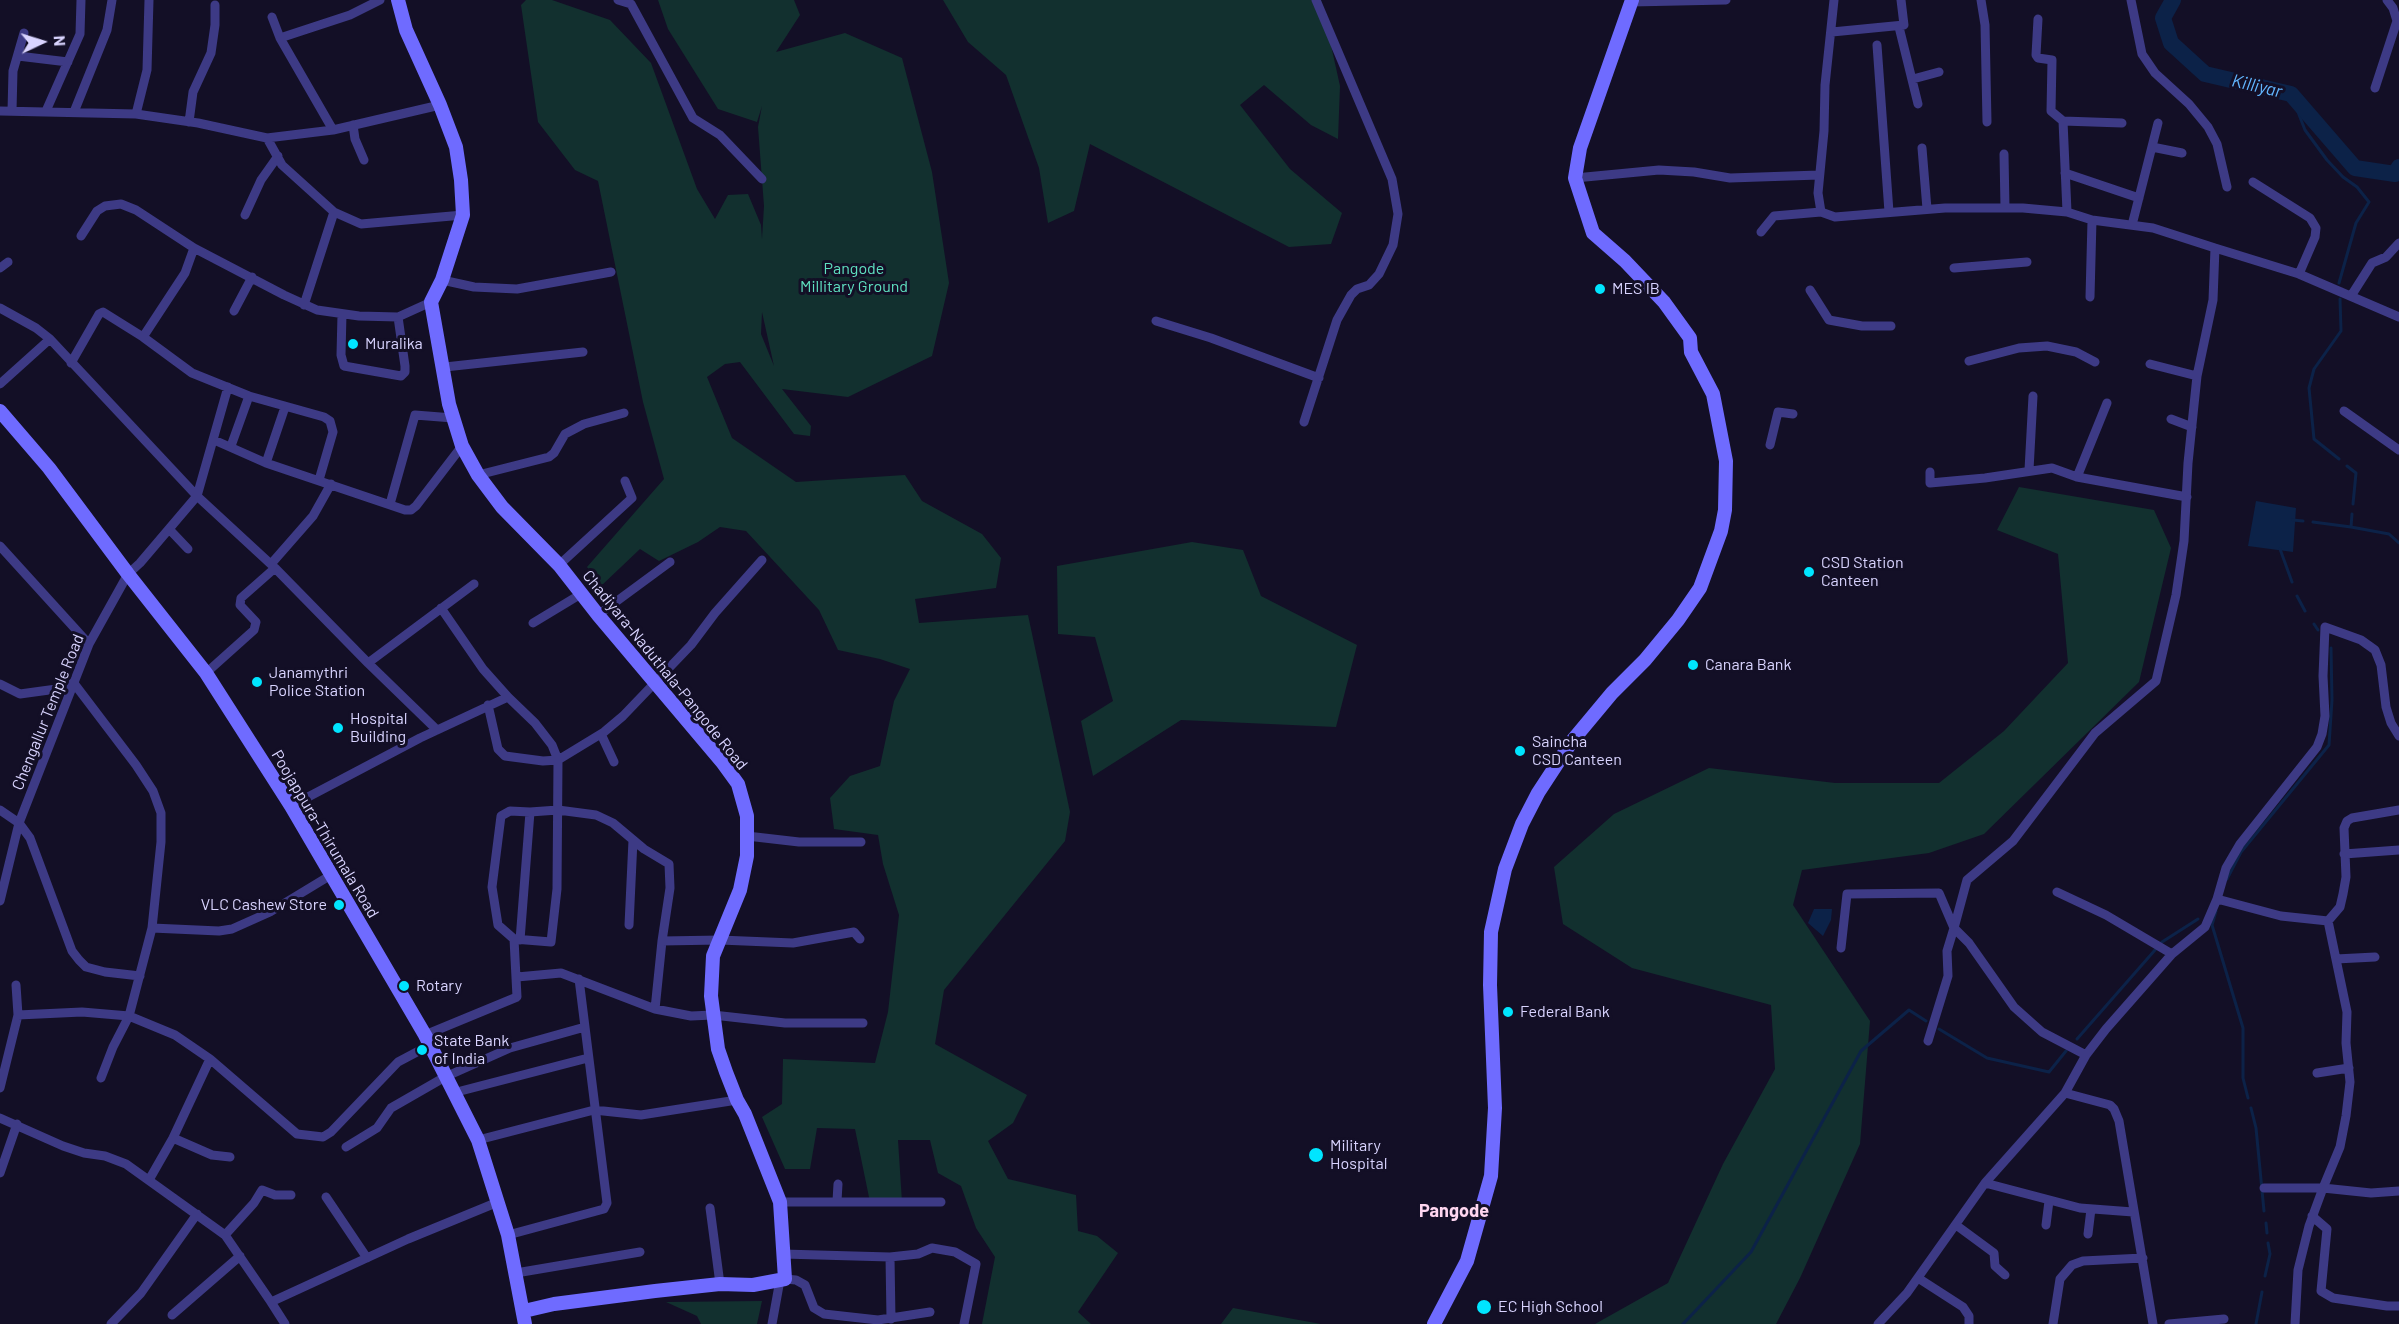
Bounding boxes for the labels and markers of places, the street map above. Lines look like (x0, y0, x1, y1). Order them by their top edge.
place label: MES IB (1612, 279, 1660, 299)
marker: MES IB (1593, 282, 1607, 296)
place label: Muralika (365, 334, 423, 354)
marker: Muralika (346, 337, 360, 351)
place label: CSD Station Canteen (1821, 553, 1904, 591)
marker: CSD Station Canteen (1802, 565, 1816, 579)
place label: Canara Bank (1705, 655, 1791, 675)
marker: Canara Bank (1686, 658, 1700, 672)
place label: Janamythri Police Station (269, 663, 365, 701)
marker: Janamythri Police Station (250, 675, 264, 689)
place label: Hospital Building (350, 709, 407, 747)
marker: Hospital Building (331, 721, 345, 735)
place label: Saincha CSD Canteen (1532, 732, 1622, 770)
marker: Saincha CSD Canteen (1513, 744, 1527, 758)
place label: VLC Cashew Store (201, 895, 327, 915)
marker: VLC Cashew Store (332, 898, 346, 912)
place label: Rotary (416, 976, 462, 996)
marker: Rotary (397, 979, 411, 993)
place label: Federal Bank (1520, 1002, 1610, 1022)
marker: Federal Bank (1501, 1005, 1515, 1019)
place label: State Bank of India (434, 1031, 509, 1069)
marker: State Bank of India (415, 1043, 429, 1057)
place label: Military Hospital (1330, 1136, 1387, 1174)
marker: Military Hospital (1307, 1146, 1325, 1164)
place label: EC High School (1498, 1297, 1603, 1317)
marker: EC High School (1475, 1298, 1493, 1316)

